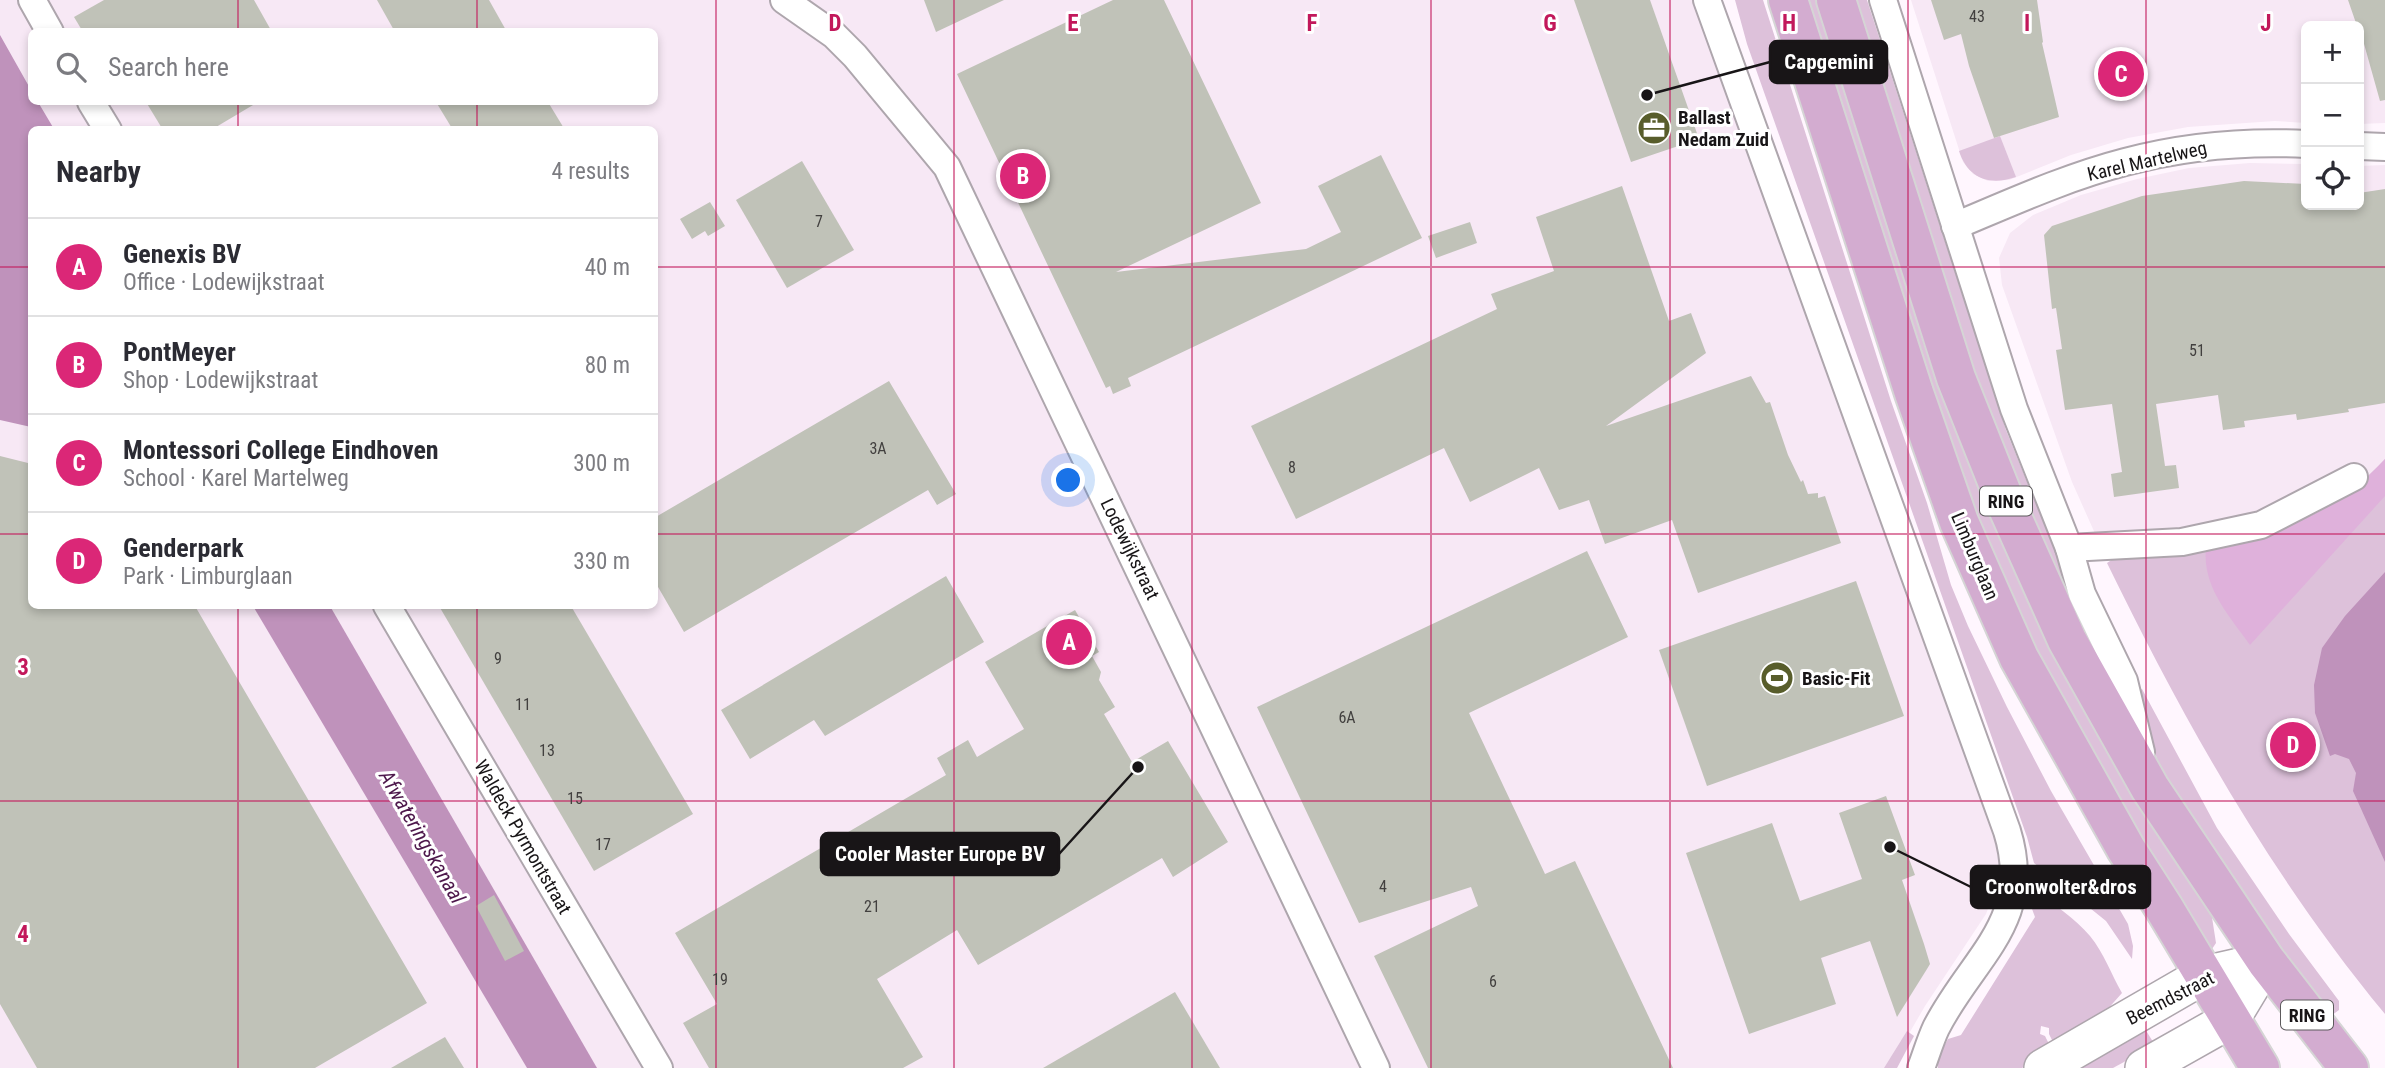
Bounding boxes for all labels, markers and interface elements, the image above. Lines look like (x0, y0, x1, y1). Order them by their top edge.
house number: 43 (1969, 7, 1985, 26)
text: D (829, 10, 842, 37)
text: E (1067, 10, 1079, 37)
text: F (1307, 10, 1318, 37)
text: G (1543, 10, 1557, 37)
text: H (1782, 10, 1796, 37)
text: I (2024, 10, 2030, 37)
text: J (2260, 10, 2272, 37)
map controls (2301, 21, 2364, 210)
button: + (2301, 21, 2364, 84)
search box (28, 28, 658, 105)
callout: Capgemini (1770, 41, 1887, 83)
icon: search (52, 48, 90, 86)
pin: C (2098, 48, 2144, 100)
text: Capgemini (1784, 50, 1874, 74)
text: Search here (108, 52, 229, 82)
button: − (2301, 84, 2364, 147)
place label: Ballast Nedam Zuid (1678, 106, 1769, 151)
office icon: Ballast Nedam Zuid (1635, 109, 1673, 147)
street label: Karel Martelweg (2085, 136, 2209, 186)
button: locate (2301, 147, 2364, 210)
pin: B (1000, 150, 1046, 202)
text: Nearby (56, 154, 141, 189)
text: 4 results (552, 158, 630, 185)
house number: 7 (815, 212, 823, 231)
text: Genexis BV (123, 239, 241, 269)
text: A (72, 254, 86, 281)
text: 40 m (585, 254, 630, 281)
text: Office · Lodewijkstraat (123, 269, 325, 296)
text: PontMeyer (123, 337, 236, 367)
house number: 51 (2189, 341, 2205, 360)
text: B (73, 352, 85, 379)
text: 80 m (585, 352, 630, 379)
text: Shop · Lodewijkstraat (123, 367, 318, 394)
text: Montessori College Eindhoven (123, 435, 439, 465)
house number: 3A (869, 439, 887, 458)
text: C (72, 450, 86, 477)
text: 300 m (573, 450, 630, 477)
house number: 8 (1288, 458, 1296, 477)
your location (1051, 463, 1085, 497)
text: School · Karel Martelweg (123, 465, 349, 492)
road number: RING (1980, 486, 2032, 516)
street label: Lodewijkstraat (1096, 495, 1164, 603)
street label: Limburglaan (1946, 509, 2004, 603)
text: Genderpark (123, 533, 244, 563)
text: D (73, 548, 86, 575)
text: 330 m (573, 548, 630, 575)
text: Park · Limburglaan (123, 563, 293, 590)
pin: A (1046, 616, 1092, 668)
house number: 9 (494, 649, 502, 668)
text: 3 (17, 654, 29, 681)
sports icon: Basic-Fit (1758, 659, 1796, 697)
place label: Basic-Fit (1802, 667, 1870, 690)
house number: 11 (515, 695, 531, 714)
house number: 6A (1338, 708, 1356, 727)
pin: D (2270, 719, 2316, 771)
house number: 13 (539, 741, 555, 760)
street label: Waldeck Pyrmontstraat (469, 756, 577, 918)
water label: Afwateringskanaal (374, 765, 470, 908)
house number: 15 (567, 789, 583, 808)
callout: Cooler Master Europe BV (821, 833, 1059, 875)
house number: 17 (595, 835, 611, 854)
text: Cooler Master Europe BV (835, 842, 1045, 866)
callout: Croonwolter&dros (1971, 866, 2150, 908)
text: Croonwolter&dros (1985, 875, 2137, 899)
house number: 4 (1379, 877, 1387, 896)
house number: 21 (864, 897, 880, 916)
text: 4 (17, 921, 29, 948)
street label: Beemdstraat (2122, 966, 2218, 1030)
house number: 19 (712, 970, 728, 989)
house number: 6 (1489, 972, 1497, 991)
road number: RING (2281, 1000, 2333, 1030)

